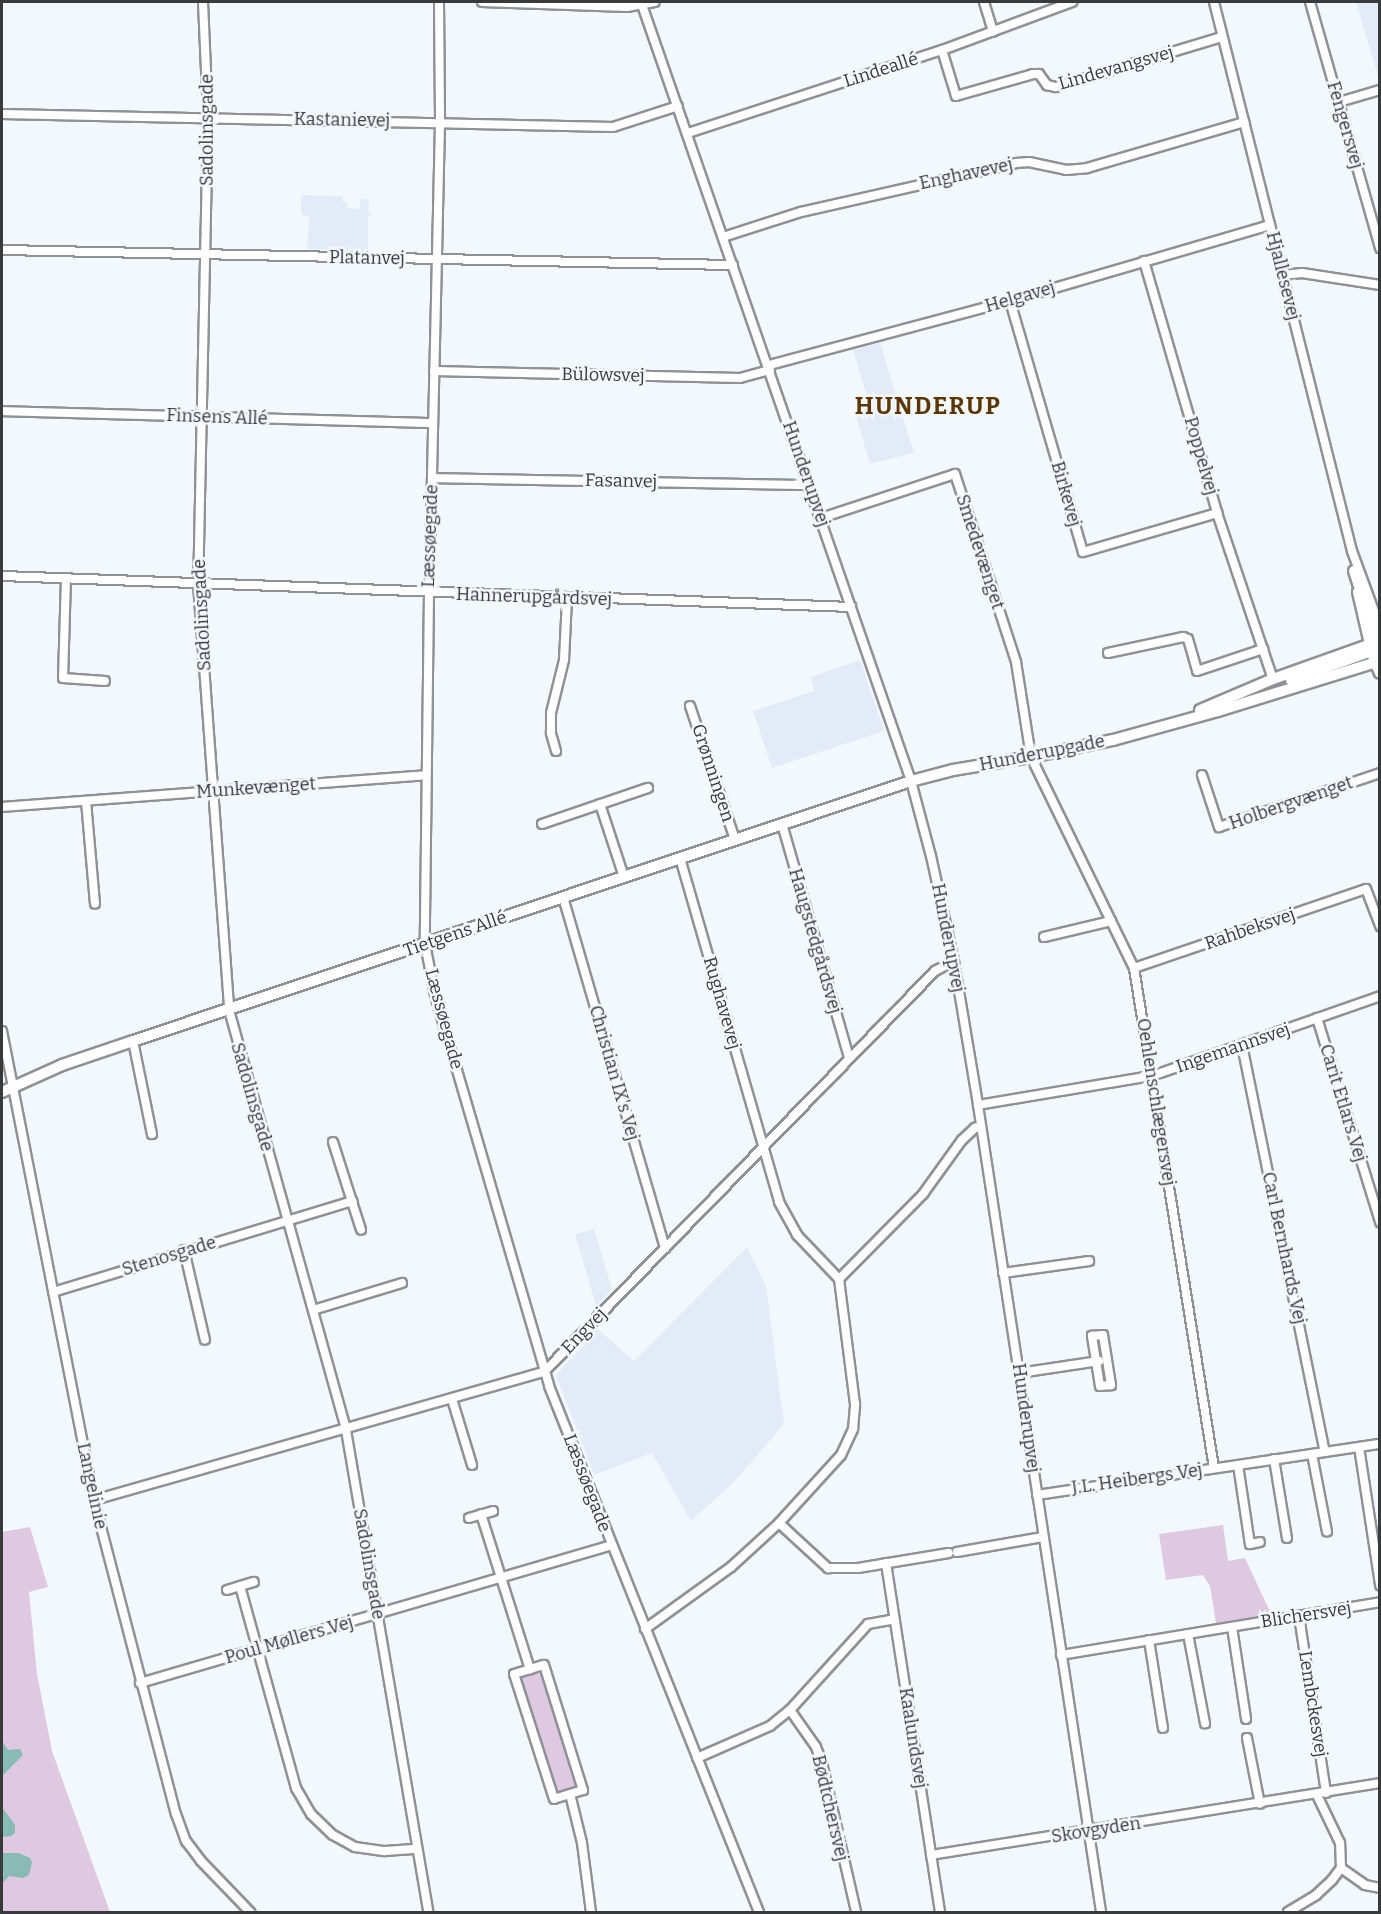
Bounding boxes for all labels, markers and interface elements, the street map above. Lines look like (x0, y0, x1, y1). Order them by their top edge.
street label: Lindevangsvej (1056, 41, 1176, 95)
street label: Lindeallé (841, 48, 921, 92)
street label: Sadolinsgade (196, 74, 218, 186)
street label: Fengersvej (1322, 79, 1368, 171)
street label: Kastanievej (294, 108, 390, 132)
street label: Enghavevej (917, 154, 1015, 194)
street label: Hjallesevej (1262, 229, 1304, 323)
street label: Platanvej (329, 247, 405, 269)
street label: Helgavej (982, 277, 1058, 317)
street label: Bülowsvej (561, 363, 645, 387)
district label: HUNDERUP (855, 393, 1001, 421)
street label: Finsens Allé (166, 404, 268, 430)
street label: Poppelvej (1180, 414, 1222, 498)
street label: Hunderupvej (778, 418, 834, 530)
street label: Birkevej (1046, 459, 1086, 529)
street label: Fasanvej (585, 470, 657, 492)
street label: Læssøegade (417, 484, 443, 588)
street label: Smedevænget (951, 492, 1009, 612)
street label: Sadolinsgade (188, 559, 216, 671)
street label: Hannerupgårdsvej (456, 583, 612, 611)
street label: Grønningen (687, 721, 739, 825)
street label: Hunderupgade (977, 730, 1107, 776)
street label: Holbergvænget (1226, 772, 1356, 834)
street label: Munkevænget (195, 773, 317, 803)
street label: Haugstedgårdsvej (784, 866, 846, 1016)
street label: Hunderupvej (927, 882, 969, 994)
street label: Rahbeksvej (1202, 903, 1298, 955)
street label: Tietgens Allé (401, 906, 509, 962)
street label: Rughavevej (698, 954, 746, 1052)
street label: Læssøegade (420, 966, 468, 1072)
street label: Christian IX's Vej (584, 1003, 644, 1143)
street label: Oehlenschlægersvej (1132, 1017, 1180, 1187)
street label: Ingemannsvej (1173, 1018, 1293, 1078)
street label: Sadolinsgade (226, 1040, 278, 1154)
street label: Carit Etlars Vej (1315, 1042, 1371, 1164)
street label: Carl Bernhards Vej (1257, 1170, 1311, 1326)
street label: Stenosgade (119, 1231, 219, 1281)
street label: Engvej (557, 1303, 611, 1359)
street label: Hunderupvej (1008, 1362, 1044, 1474)
street label: Læssøegade (558, 1431, 616, 1535)
street label: Langelinie (72, 1441, 112, 1531)
street label: J.L. Heibergs Vej (1070, 1459, 1204, 1499)
street label: Sadolinsgade (349, 1507, 389, 1621)
street label: Blichersvej (1259, 1597, 1353, 1633)
street label: Poul Møllers Vej (222, 1611, 356, 1669)
street label: Lembckesvej (1294, 1649, 1332, 1759)
street label: Kaalundsvej (894, 1686, 932, 1790)
street label: Bødtchersvej (807, 1753, 853, 1863)
street label: Skovgyden (1050, 1812, 1142, 1848)

